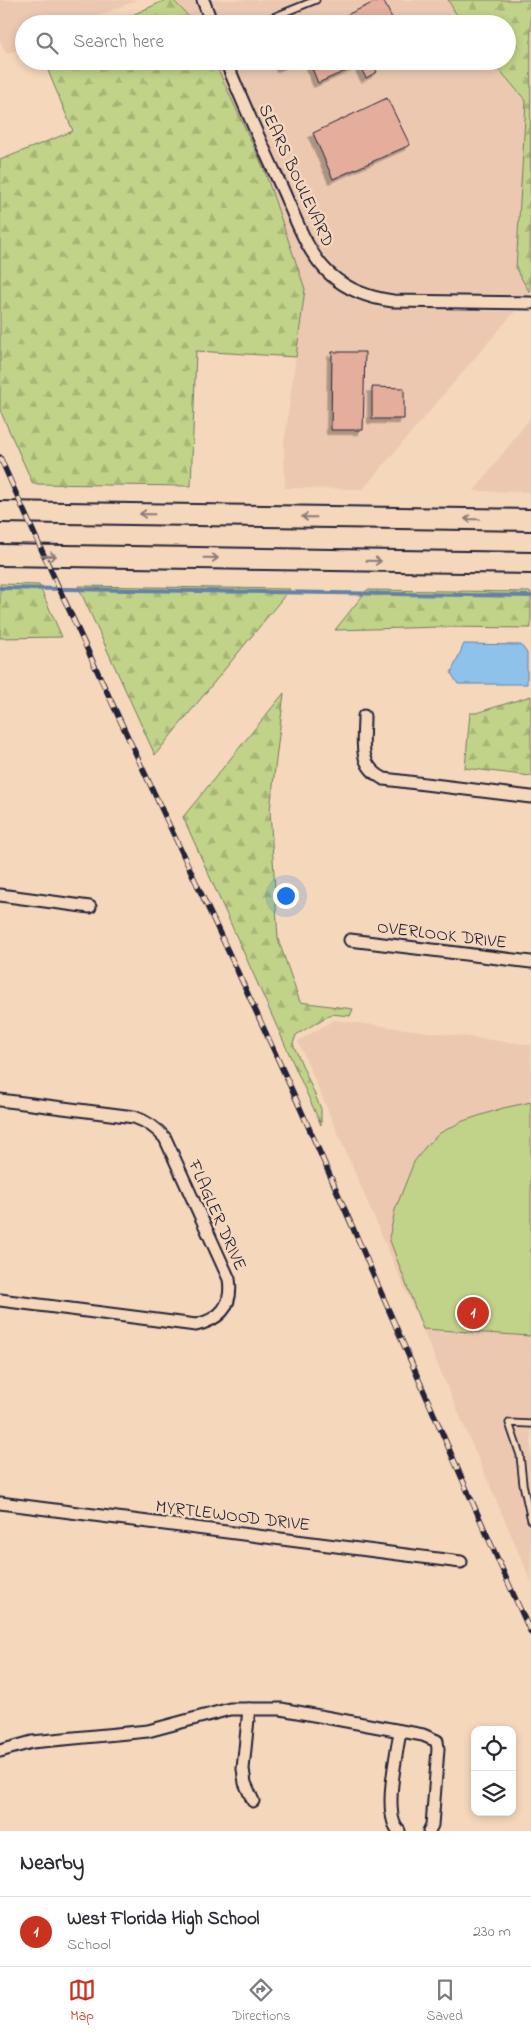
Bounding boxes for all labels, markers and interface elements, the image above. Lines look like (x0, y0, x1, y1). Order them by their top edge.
search box (15, 15, 516, 70)
icon: search (33, 29, 61, 57)
text: Search here (73, 29, 164, 56)
street label: SEARS BOULEVARD (251, 100, 340, 252)
one-way arrow (139, 509, 156, 519)
one-way arrow (302, 512, 318, 521)
one-way arrow (464, 514, 480, 524)
one-way arrow (40, 551, 56, 561)
one-way arrow (202, 553, 219, 563)
one-way arrow (365, 556, 381, 566)
your location (273, 883, 299, 909)
street label: OVERLOOK DRIVE (375, 915, 508, 957)
street label: FLAGLER DRIVE (180, 1156, 252, 1275)
pin: 1 (457, 1294, 489, 1332)
street label: MYRTLEWOOD DRIVE (154, 1495, 312, 1539)
map controls (471, 1726, 516, 1816)
button: locate (471, 1726, 516, 1771)
button: layers (471, 1771, 516, 1816)
text: Nearby (20, 1849, 84, 1879)
text: West Florida High School (67, 1906, 260, 1933)
text: 1 (33, 1920, 39, 1944)
text: 230 m (473, 1920, 511, 1944)
text: School (67, 1933, 111, 1957)
tab: Map (68, 1976, 96, 2027)
tab: Directions (232, 1976, 290, 2027)
tab: Saved (426, 1976, 463, 2027)

